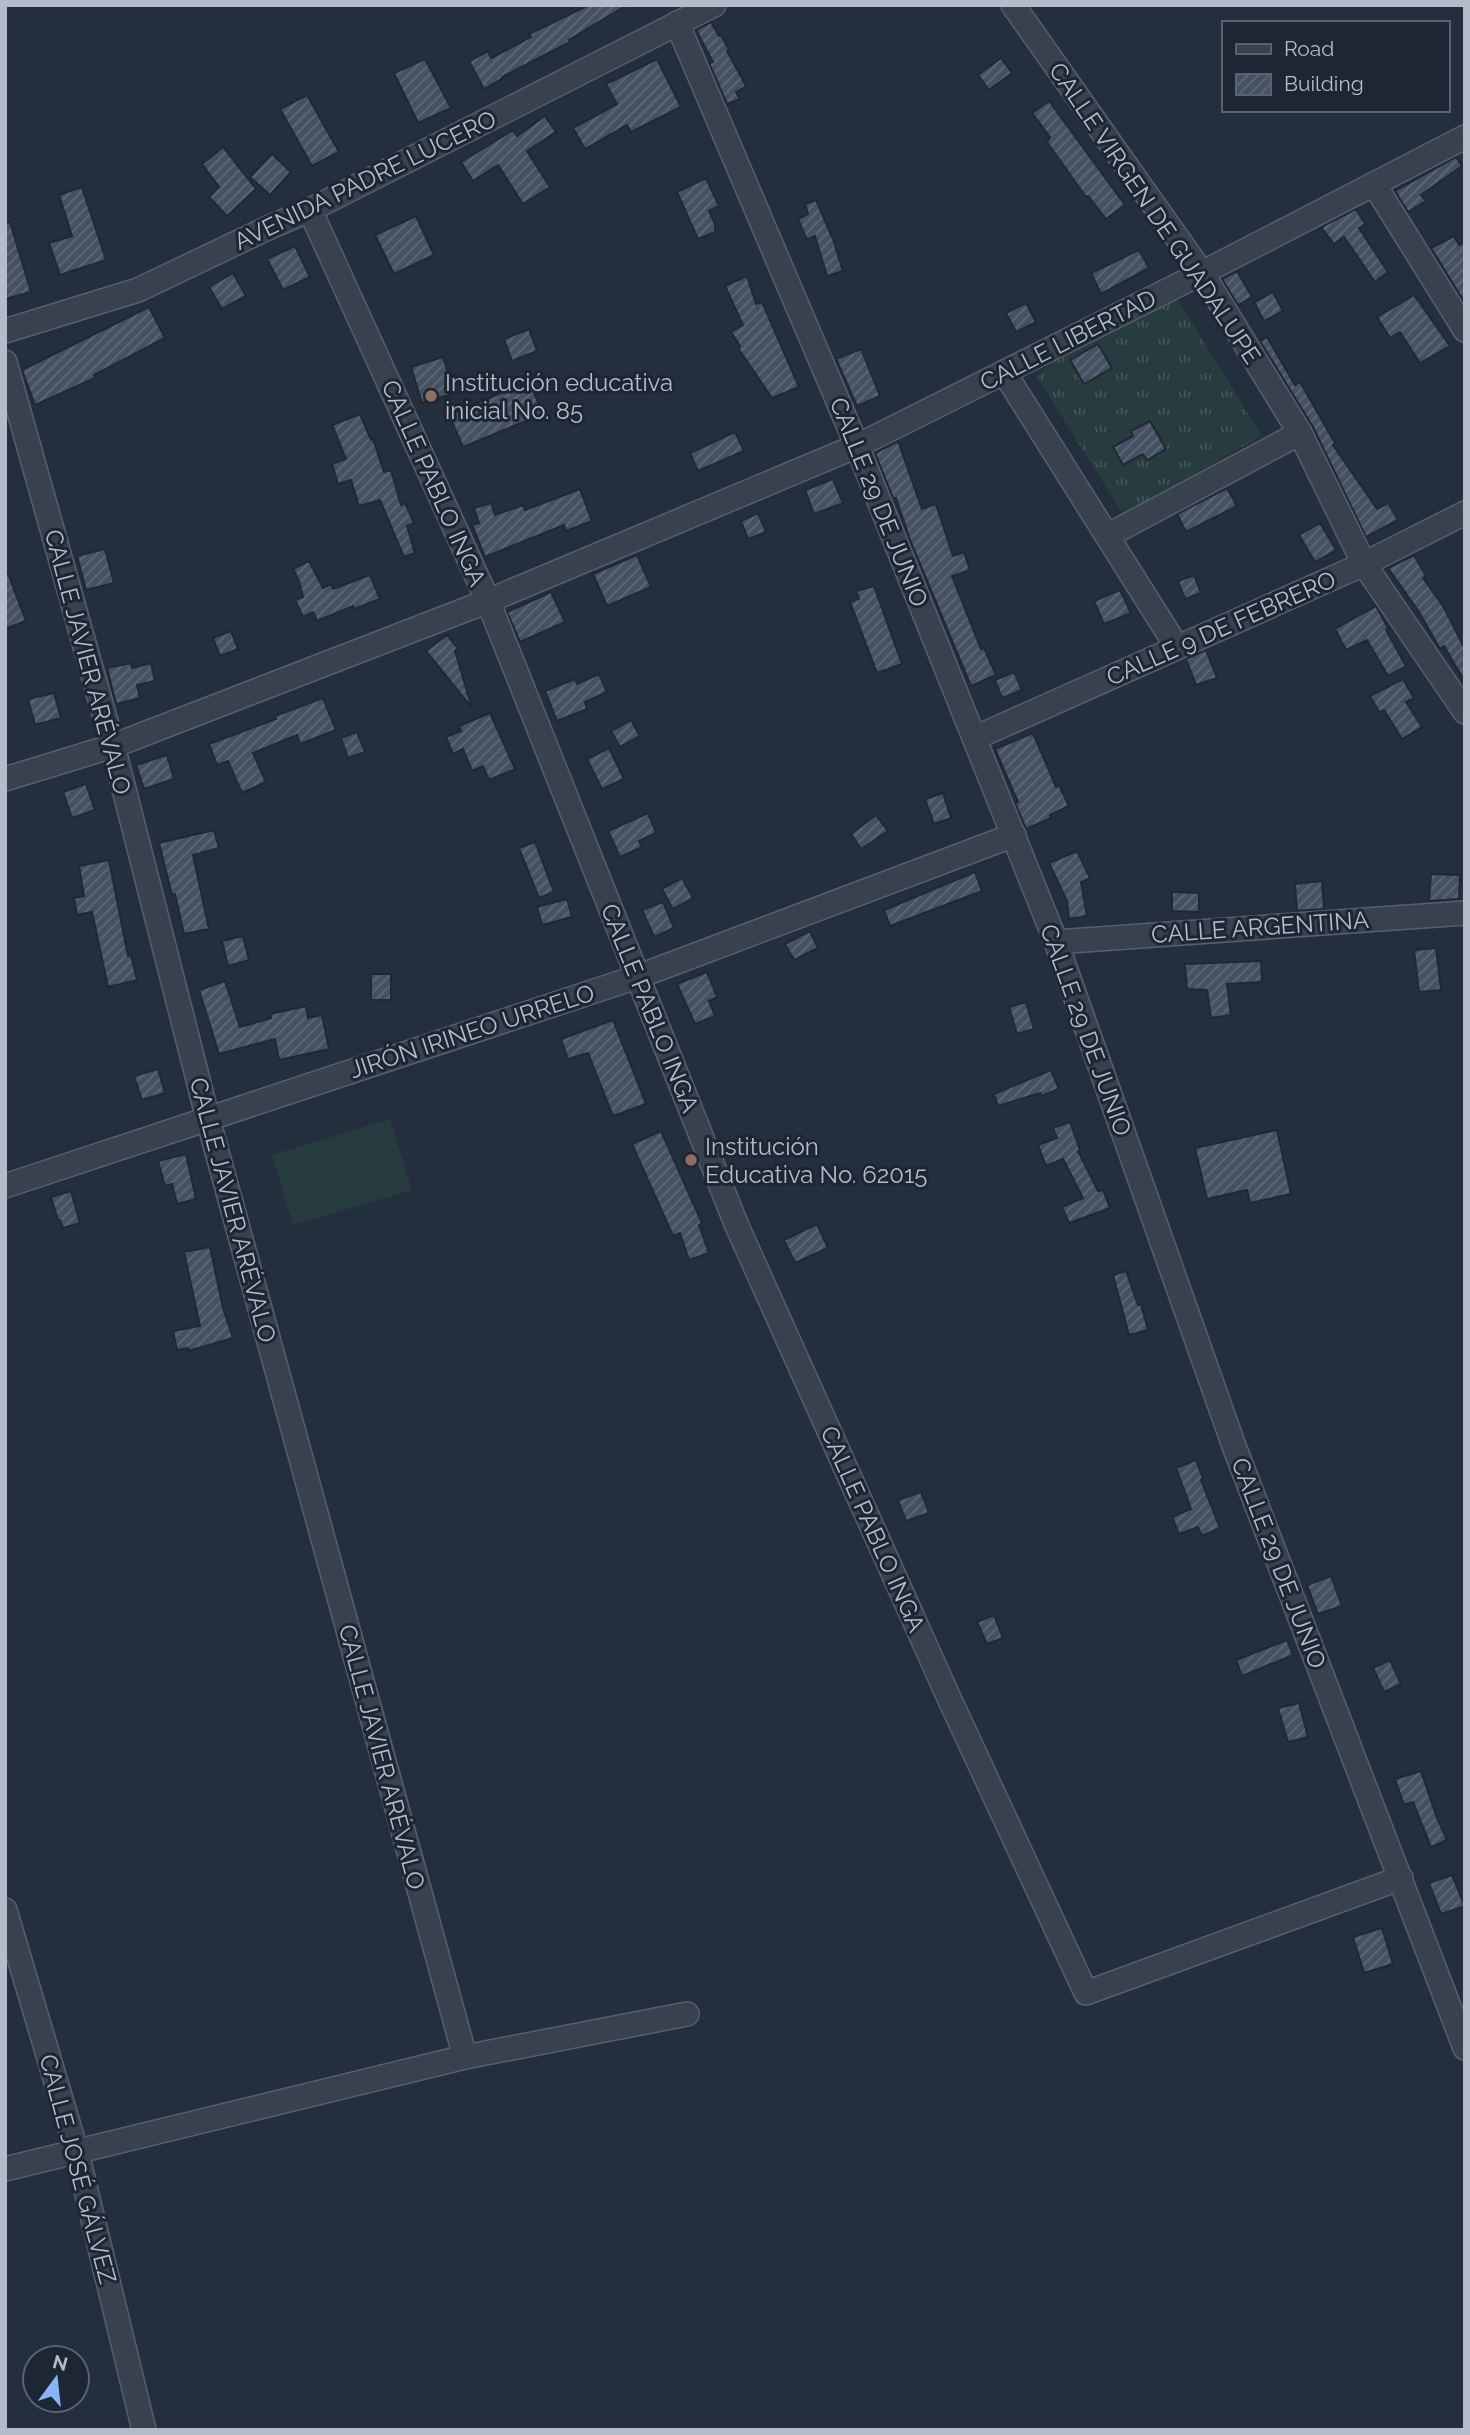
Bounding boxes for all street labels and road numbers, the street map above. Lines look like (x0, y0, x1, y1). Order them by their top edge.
street label: CALLE VIRGEN DE GUADALUPE (1043, 57, 1267, 369)
street label: AVENIDA PADRE LUCERO (229, 104, 501, 256)
street label: CALLE LIBERTAD (975, 283, 1161, 397)
street label: CALLE PABLO INGA (376, 375, 492, 591)
street label: CALLE 29 DE JUNIO (824, 393, 934, 611)
street label: CALLE JAVIER ARÉVALO (39, 526, 137, 798)
street label: CALLE 9 DE FEBRERO (1102, 564, 1340, 692)
street label: CALLE PABLO INGA (595, 899, 705, 1117)
street label: CALLE ARGENTINA (1150, 905, 1370, 949)
street label: CALLE 29 DE JUNIO (1034, 920, 1138, 1140)
street label: JIRÓN IRINEO URRELO (346, 978, 598, 1084)
street label: CALLE JAVIER ARÉVALO (184, 1074, 282, 1346)
street label: CALLE PABLO INGA (815, 1421, 931, 1637)
street label: CALLE 29 DE JUNIO (1225, 1454, 1333, 1672)
street label: CALLE JAVIER ARÉVALO (333, 1621, 431, 1893)
street label: CALLE JOSÉ GÁLVEZ (33, 2051, 123, 2287)

